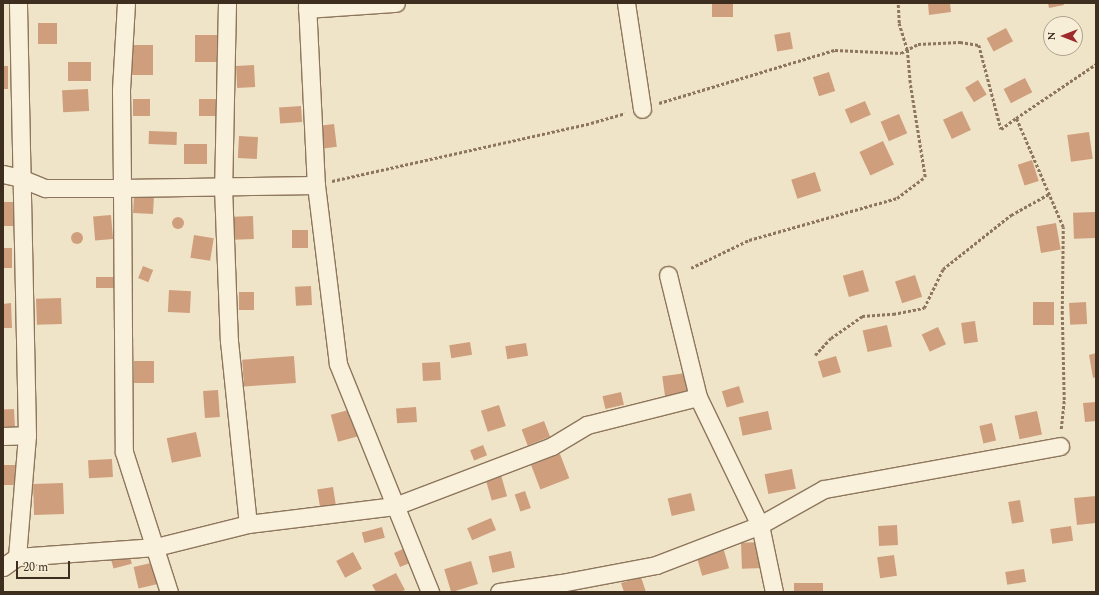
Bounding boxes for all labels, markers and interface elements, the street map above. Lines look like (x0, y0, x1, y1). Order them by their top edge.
north arrow (1043, 16, 1083, 56)
text: N (1043, 32, 1060, 41)
scale bar (18, 553, 72, 579)
text: 20 m (23, 558, 48, 577)

